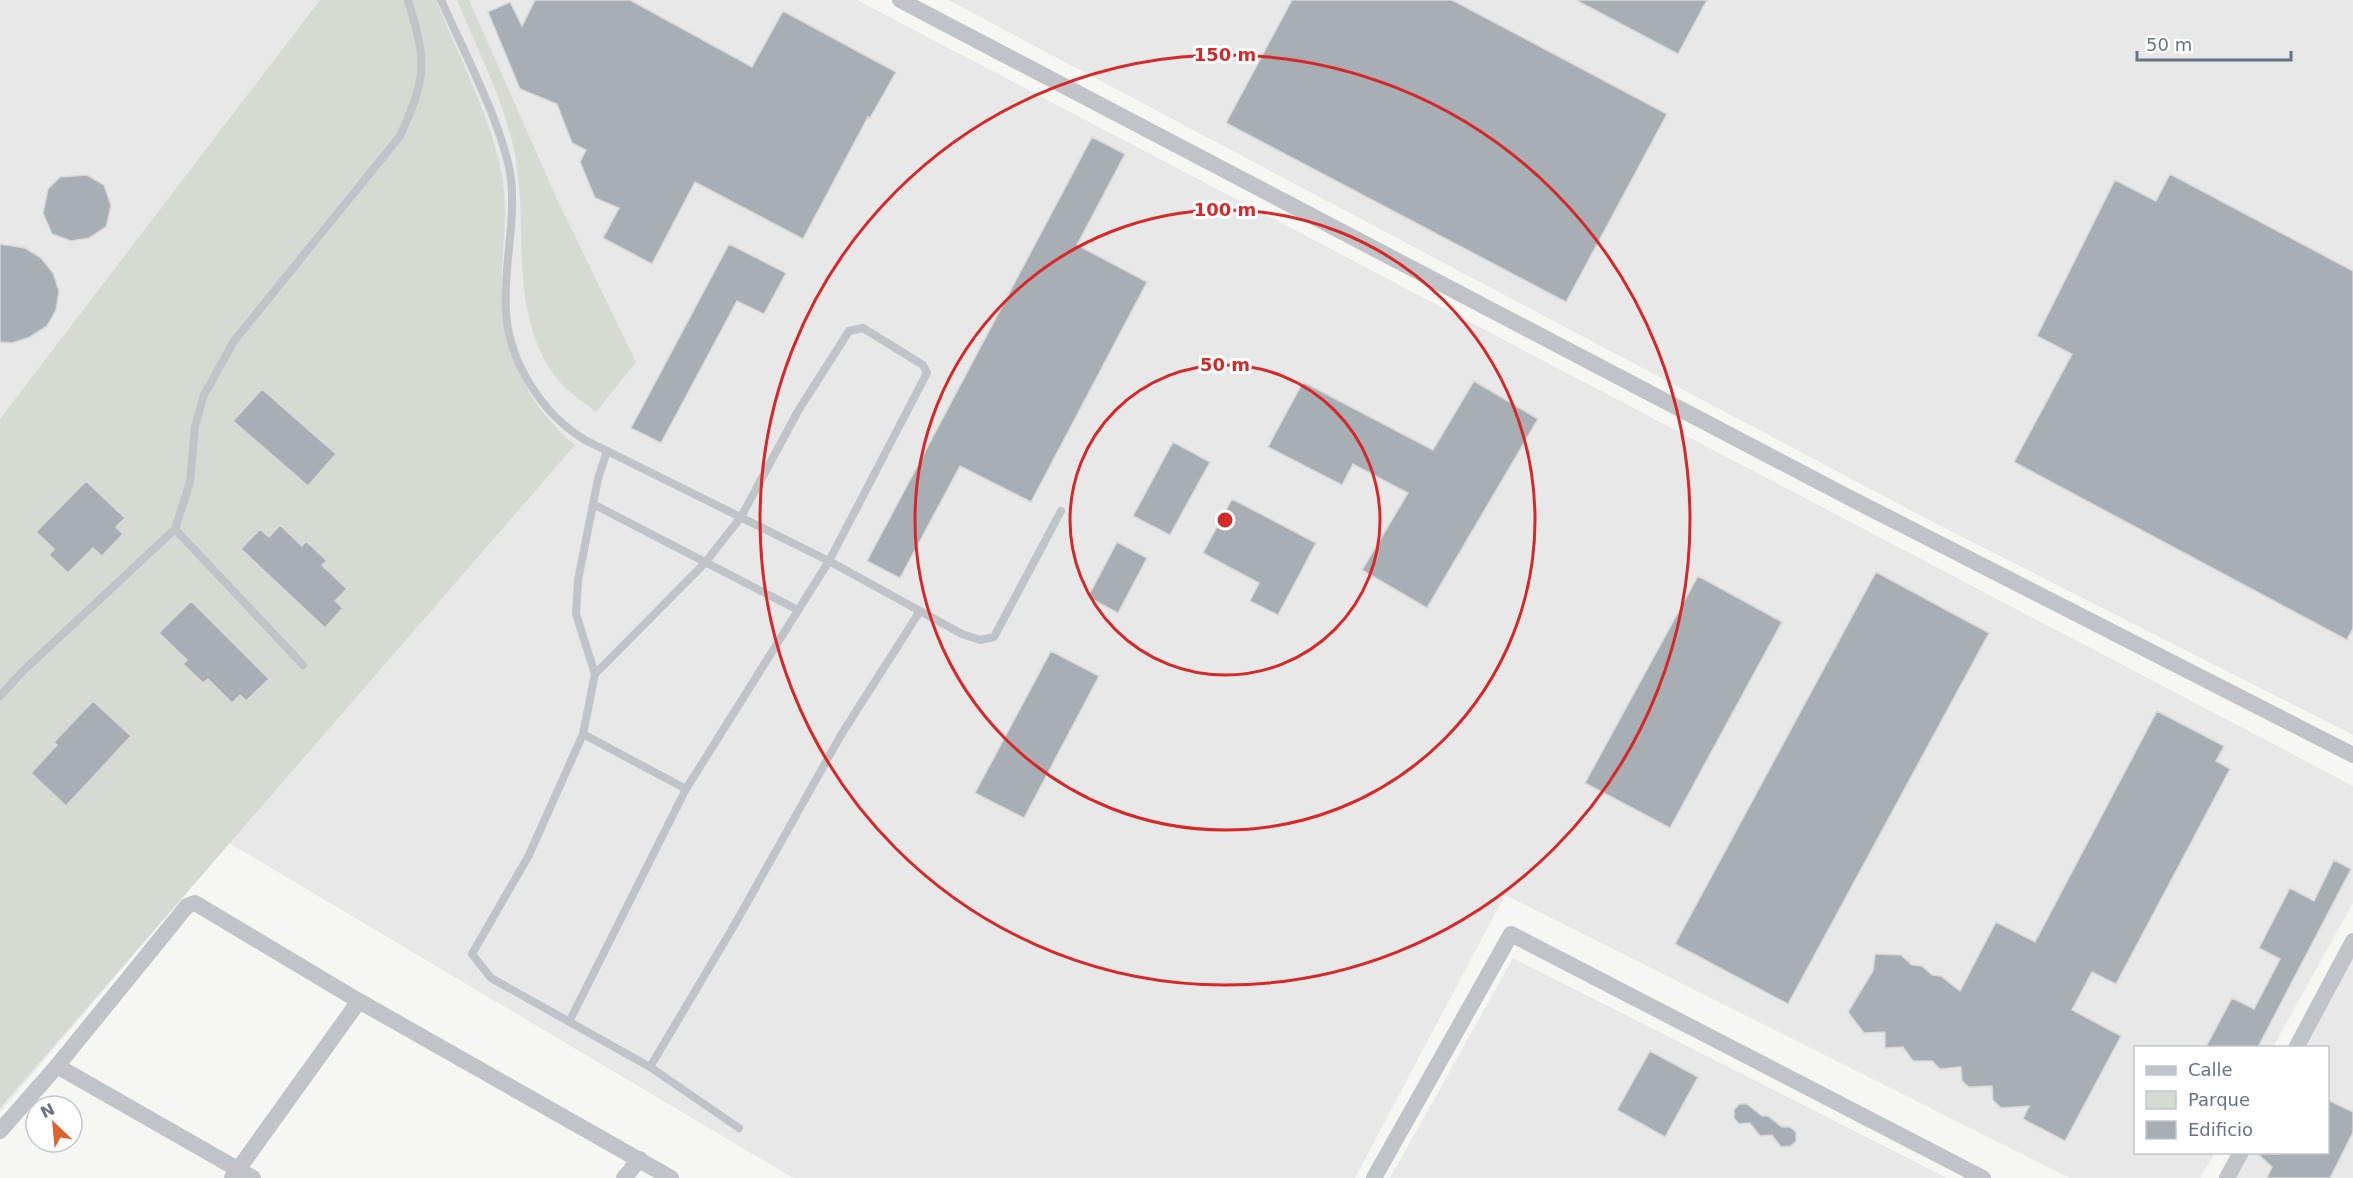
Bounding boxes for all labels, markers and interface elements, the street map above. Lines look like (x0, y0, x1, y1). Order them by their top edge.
scale bar (2137, 24, 2292, 62)
text: 50 m (2146, 34, 2192, 55)
text: 150 m (1194, 44, 1256, 65)
text: 100 m (1194, 199, 1256, 220)
text: 50 m (1200, 354, 1250, 375)
centre of rings (1215, 510, 1235, 530)
legend (2134, 1046, 2329, 1154)
text: Calle (2188, 1059, 2233, 1080)
text: Parque (2188, 1089, 2250, 1110)
north arrow (24, 1094, 84, 1154)
text: N (37, 1099, 58, 1122)
text: Edificio (2188, 1119, 2253, 1140)

